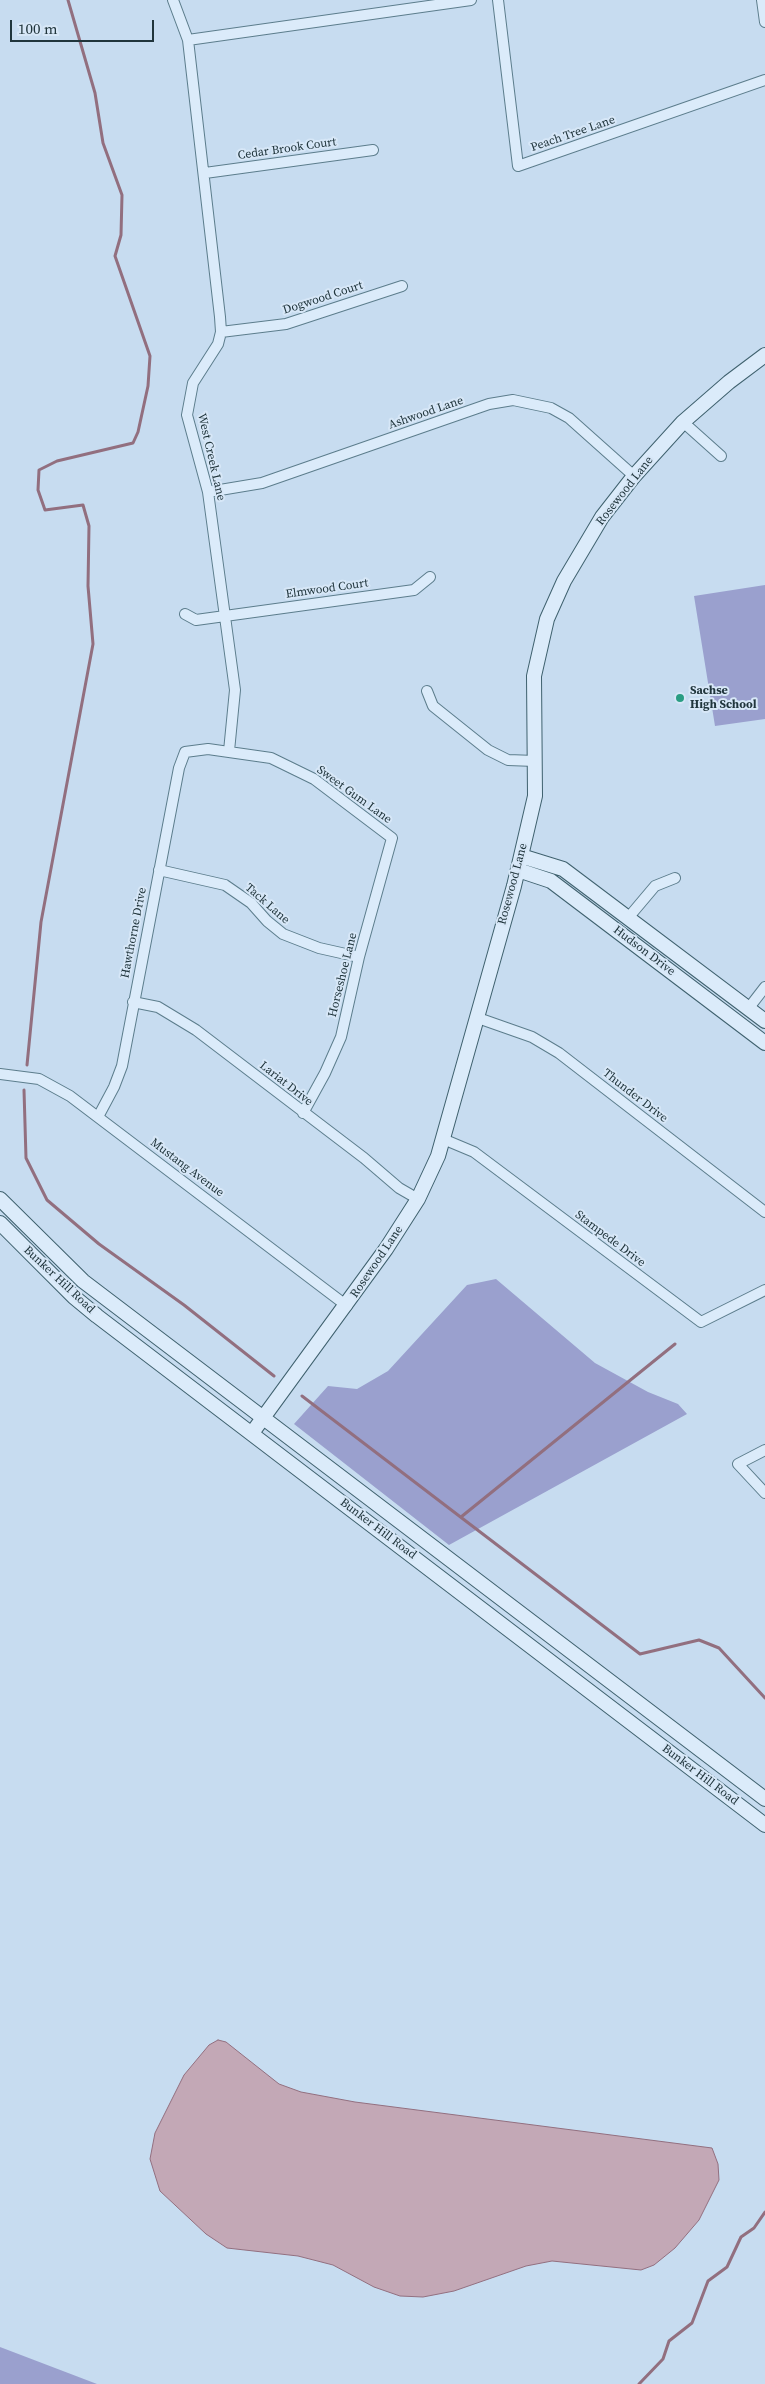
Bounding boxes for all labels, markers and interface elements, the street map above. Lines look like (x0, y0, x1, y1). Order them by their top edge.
scale bar (12, 10, 156, 42)
text: 100 m (18, 18, 58, 39)
street label: Peach Tree Lane (529, 113, 617, 155)
street label: Cedar Brook Court (237, 135, 337, 163)
street label: Dogwood Court (281, 278, 365, 318)
street label: Ashwood Lane (387, 393, 465, 433)
street label: West Creek Lane (194, 412, 228, 502)
street label: Rosewood Lane (594, 454, 656, 528)
street label: Elmwood Court (285, 576, 369, 602)
place label: Sachse High School (690, 684, 757, 712)
marker: Sachse High School (674, 692, 686, 704)
street label: Sweet Gum Lane (314, 763, 394, 827)
street label: Rosewood Lane (495, 842, 531, 926)
street label: Tack Lane (242, 881, 292, 927)
street label: Hawthorne Drive (118, 886, 150, 980)
street label: Hudson Drive (610, 923, 678, 979)
street label: Horseshoe Lane (326, 931, 360, 1019)
street label: Lariat Drive (257, 1059, 315, 1109)
street label: Thunder Drive (600, 1066, 670, 1126)
street label: Mustang Avenue (147, 1136, 227, 1200)
street label: Stampede Drive (572, 1208, 648, 1270)
street label: Rosewood Lane (348, 1223, 406, 1301)
street label: Bunker Hill Road (20, 1243, 98, 1317)
street label: Bunker Hill Road (337, 1496, 419, 1562)
street label: Bunker Hill Road (659, 1742, 741, 1808)

